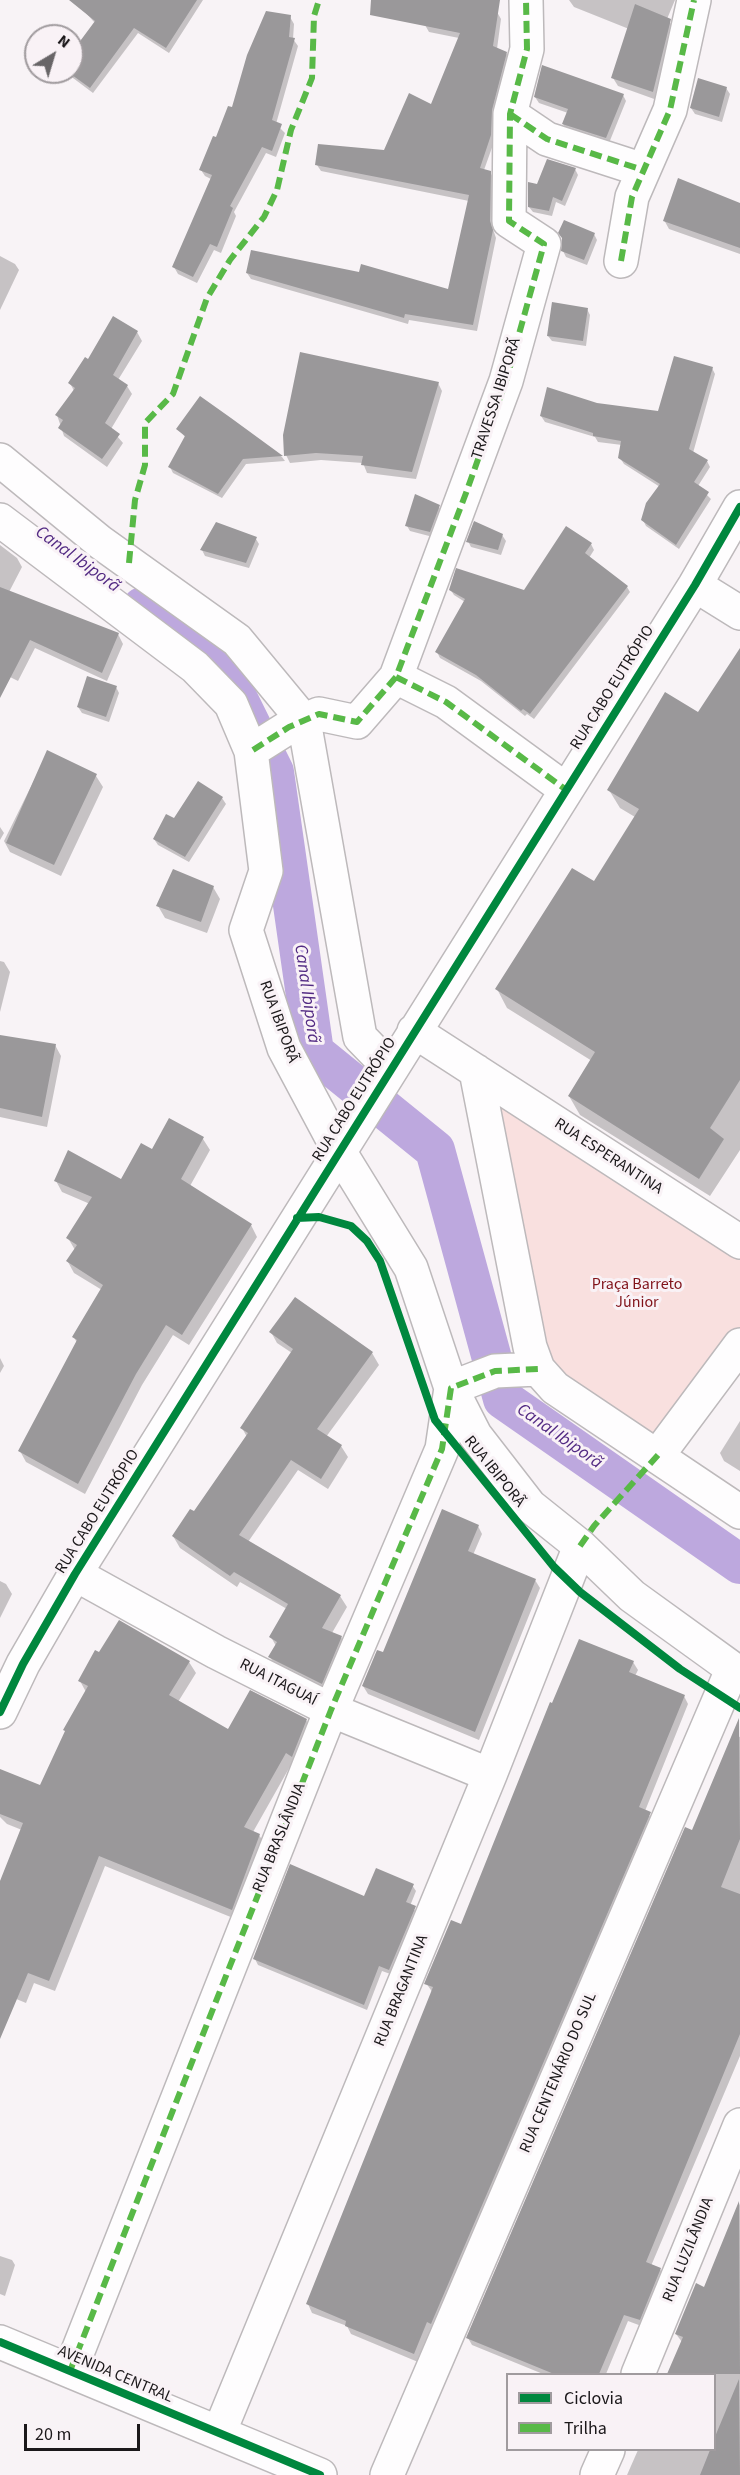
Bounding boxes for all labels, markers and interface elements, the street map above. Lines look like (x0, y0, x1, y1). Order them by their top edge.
north arrow (24, 24, 84, 84)
text: N (53, 29, 75, 53)
street label: TRAVESSA IBIPORÃ (468, 336, 526, 462)
water label: Canal Ibiporã (30, 522, 124, 598)
street label: RUA CABO EUTRÓPIO (567, 622, 659, 754)
water label: Canal Ibiporã (288, 943, 324, 1045)
street label: RUA IBIPORÃ (254, 978, 302, 1066)
street label: RUA CABO EUTRÓPIO (309, 1034, 401, 1166)
street label: RUA ESPERANTINA (550, 1115, 666, 1199)
park label: Praça Barreto Júnior (592, 1275, 682, 1313)
water label: Canal Ibiporã (512, 1400, 606, 1474)
street label: RUA IBIPORÃ (459, 1432, 529, 1512)
street label: RUA CABO EUTRÓPIO (52, 1446, 144, 1578)
street label: RUA ITAGUAÍ (236, 1655, 320, 1711)
street label: RUA BRASLÂNDIA (249, 1780, 311, 1896)
street label: RUA BRAGANTINA (371, 1932, 433, 2050)
street label: RUA CENTENÁRIO DO SUL (516, 1990, 602, 2156)
street label: RUA LUZILÂNDIA (659, 2195, 719, 2305)
street label: AVENIDA CENTRAL (55, 2342, 175, 2408)
legend (506, 2373, 716, 2451)
text: Ciclovia (564, 2386, 623, 2411)
scale bar (27, 2412, 142, 2450)
text: Trilha (564, 2416, 607, 2441)
text: 20 m (35, 2422, 71, 2447)

